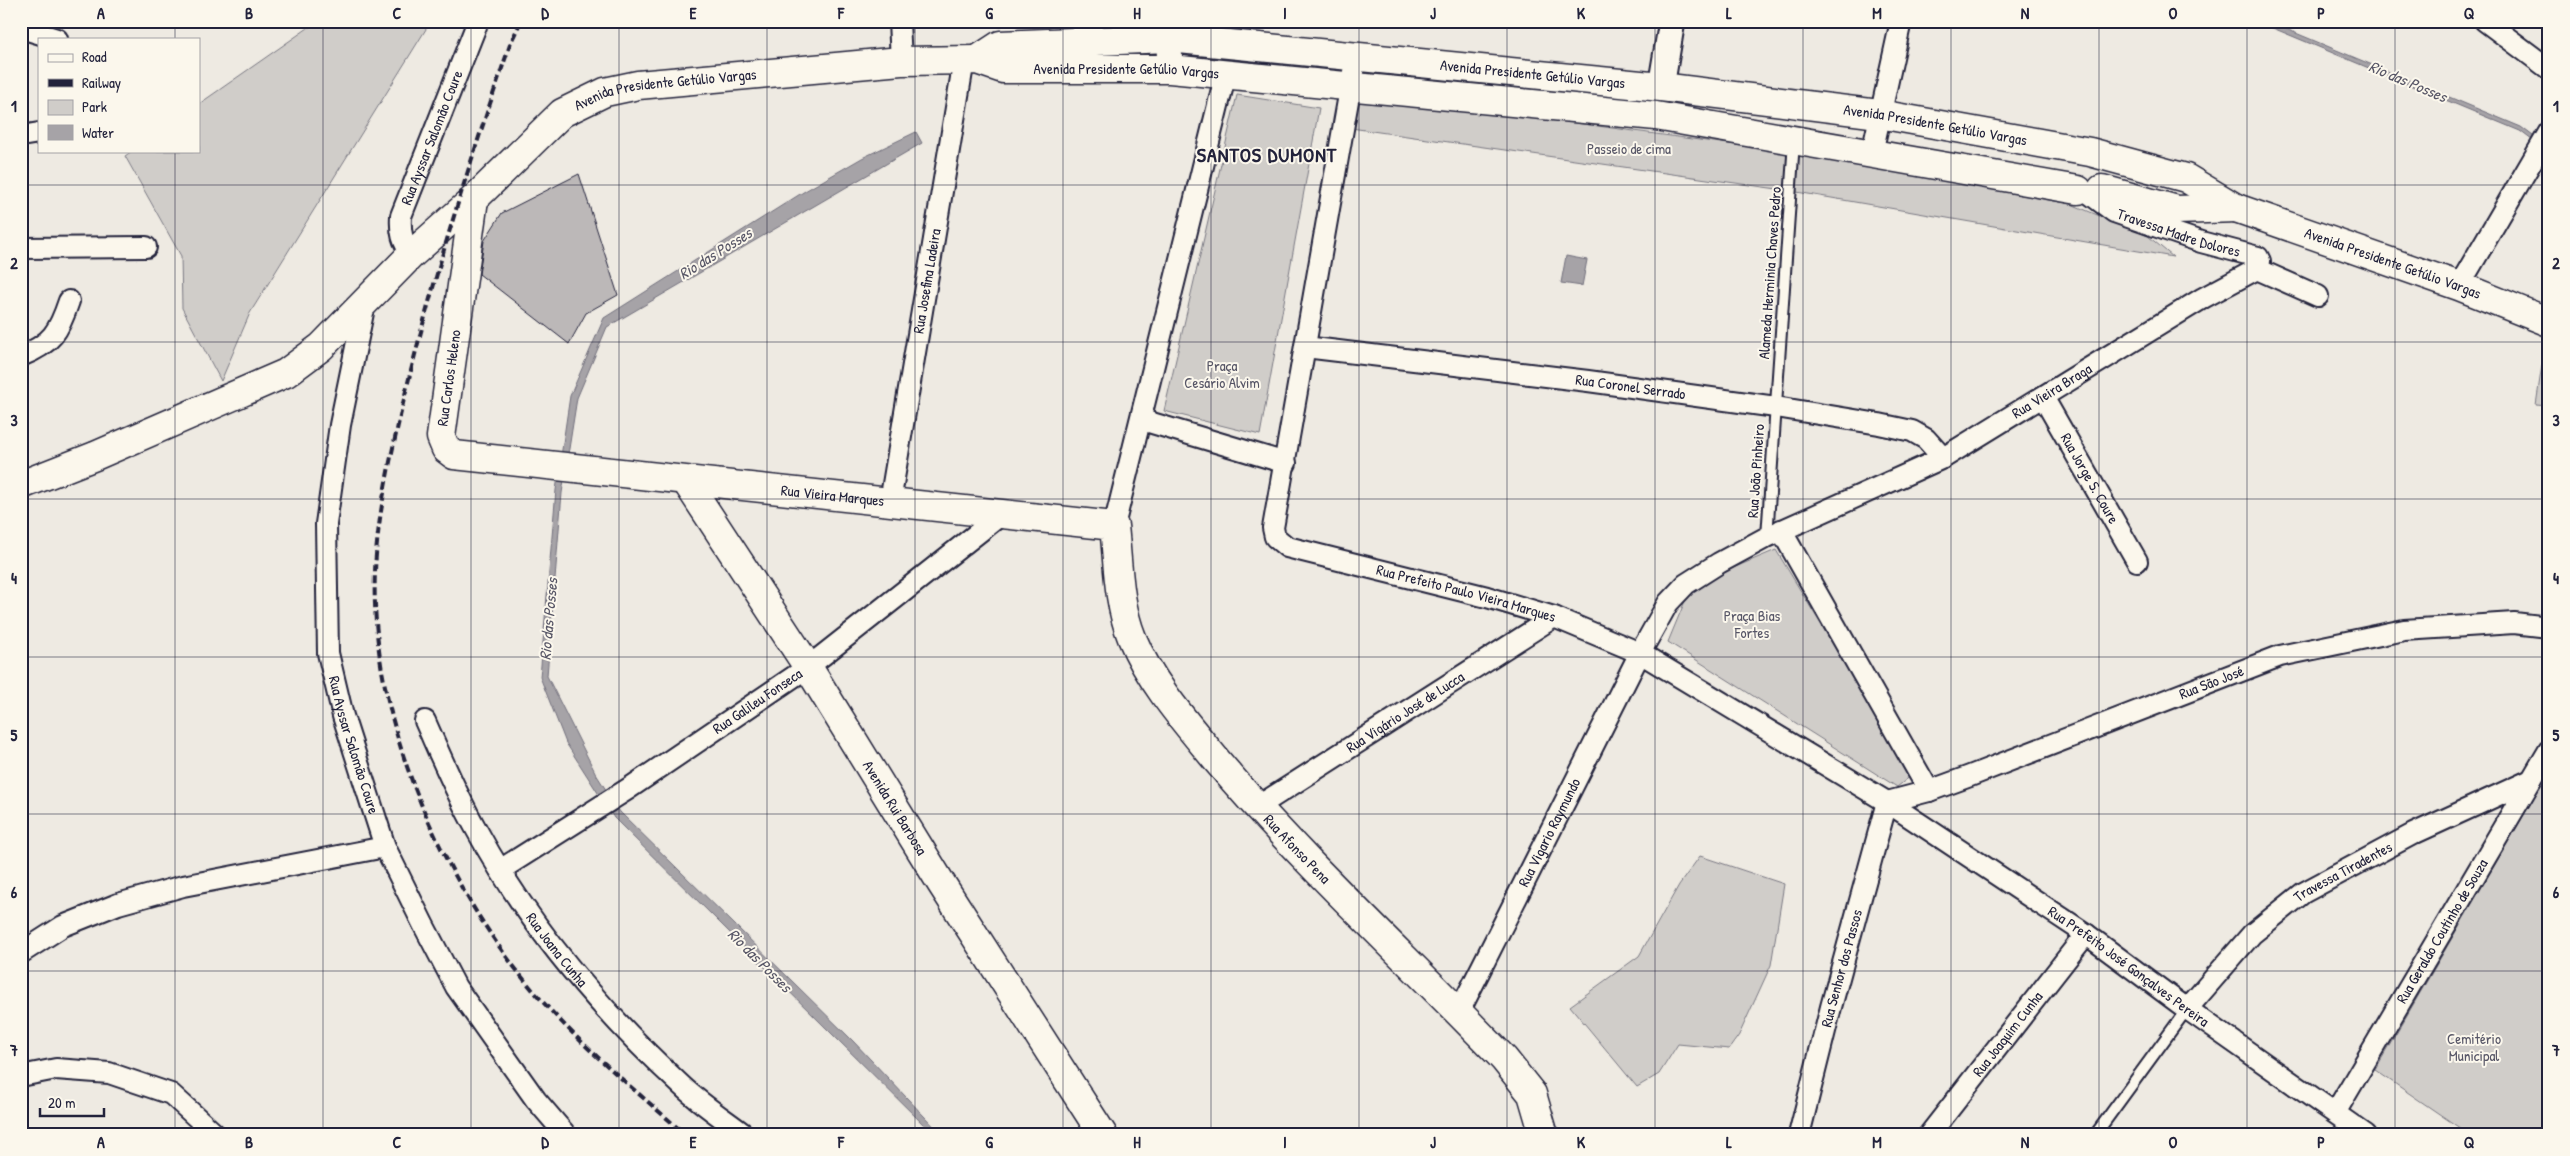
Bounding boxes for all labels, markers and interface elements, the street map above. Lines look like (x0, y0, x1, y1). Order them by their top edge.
text: A (97, 2, 105, 24)
text: B (245, 2, 253, 24)
text: C (393, 2, 402, 24)
text: D (541, 2, 549, 24)
text: E (689, 2, 697, 24)
text: F (837, 2, 845, 24)
text: G (985, 2, 993, 24)
text: H (1133, 2, 1141, 24)
text: I (1283, 2, 1287, 24)
text: J (1430, 2, 1436, 24)
text: K (1577, 2, 1586, 24)
text: L (1726, 2, 1732, 24)
text: M (1872, 2, 1882, 24)
text: N (2021, 2, 2030, 24)
text: O (2169, 2, 2178, 24)
text: P (2317, 2, 2325, 24)
text: Q (2464, 2, 2474, 24)
legend (38, 38, 200, 152)
text: Road (82, 46, 107, 67)
street label: Avenida Presidente Getúlio Vargas (1439, 54, 1626, 93)
water label: Rio das Posses (2366, 55, 2452, 108)
street label: Avenida Presidente Getúlio Vargas (1034, 58, 1220, 84)
street label: Avenida Presidente Getúlio Vargas (570, 63, 758, 116)
street label: Rua Ayssar Salomão Coure (395, 67, 468, 208)
text: Railway (82, 72, 121, 93)
text: 1 (11, 95, 17, 117)
text: 1 (2553, 95, 2559, 117)
text: Park (82, 96, 107, 117)
street label: Avenida Presidente Getúlio Vargas (1842, 99, 2029, 151)
text: Water (82, 122, 114, 143)
park label: Passeio de cima (1587, 138, 1671, 159)
district label: SANTOS DUMONT (1197, 141, 1337, 168)
street label: Alameda Herminia Chaves Pedro (1753, 186, 1786, 360)
street label: Travessa Madre Dolores (2114, 203, 2243, 262)
water label: Rio das Posses (674, 221, 757, 284)
street label: Avenida Presidente Getúlio Vargas (2302, 222, 2484, 304)
street label: Rua Josefina Ladeira (907, 227, 946, 335)
text: 2 (10, 252, 18, 274)
text: 2 (2552, 252, 2560, 274)
street label: Rua Carlos Heleno (431, 328, 466, 427)
park label: Praça Cesário Alvim (1184, 355, 1260, 393)
street label: Rua Vieira Braga (2008, 358, 2096, 423)
street label: Rua Coronel Serrado (1574, 369, 1687, 404)
text: 3 (10, 409, 18, 431)
text: 3 (2552, 409, 2560, 431)
street label: Rua João Pinheiro (1742, 423, 1769, 519)
street label: Rua Jorge S. Coure (2056, 429, 2124, 527)
street label: Rua Vieira Marques (780, 479, 886, 511)
street label: Rua Prefeito Paulo Vieira Marques (1374, 559, 1559, 627)
text: 4 (11, 567, 17, 589)
text: 4 (2553, 567, 2559, 589)
water label: Rio das Posses (533, 575, 563, 661)
park label: Praça Bias Fortes (1724, 605, 1781, 643)
street label: Rua São José (2176, 660, 2247, 704)
street label: Rua Galileu Fonseca (708, 663, 806, 739)
street label: Rua Vigário José de Lucca (1342, 666, 1468, 757)
street label: Rua Ayssar Salomão Coure (324, 674, 385, 816)
text: 5 (11, 724, 18, 746)
text: 5 (2553, 724, 2560, 746)
street label: Avenida Rui Barbosa (858, 756, 932, 859)
street label: Rua Vigario Raymundo (1513, 774, 1585, 890)
street label: Rua Afonso Pena (1259, 809, 1336, 888)
street label: Travessa Tiradentes (2289, 836, 2396, 907)
street label: Rua Geraldo Coutinho de Souza (2391, 855, 2493, 1007)
text: 6 (11, 881, 18, 903)
text: 6 (2553, 881, 2560, 903)
street label: Rua Prefeito José Gonçalves Pereira (2044, 901, 2214, 1031)
street label: Rua Senhor dos Passos (1815, 907, 1867, 1029)
street label: Rua Joana Cunha (521, 908, 593, 991)
water label: Rio das Posses (723, 923, 798, 998)
street label: Rua Joaquim Cunha (1967, 987, 2047, 1081)
park label: Cemitério Municipal (2447, 1028, 2501, 1066)
text: 7 (9, 1039, 18, 1061)
text: 7 (2551, 1039, 2560, 1061)
scale bar (40, 1086, 104, 1118)
text: 20 m (48, 1092, 75, 1113)
text: A (97, 1131, 105, 1153)
text: B (245, 1131, 253, 1153)
text: C (393, 1131, 402, 1153)
text: D (541, 1131, 549, 1153)
text: E (689, 1131, 697, 1153)
text: F (837, 1131, 845, 1153)
text: G (985, 1131, 993, 1153)
text: H (1133, 1131, 1141, 1153)
text: I (1283, 1131, 1287, 1153)
text: J (1430, 1131, 1436, 1153)
text: K (1577, 1131, 1586, 1153)
text: L (1726, 1131, 1732, 1153)
text: M (1872, 1131, 1882, 1153)
text: N (2021, 1131, 2030, 1153)
text: O (2169, 1131, 2178, 1153)
text: P (2317, 1131, 2325, 1153)
text: Q (2464, 1131, 2474, 1153)

